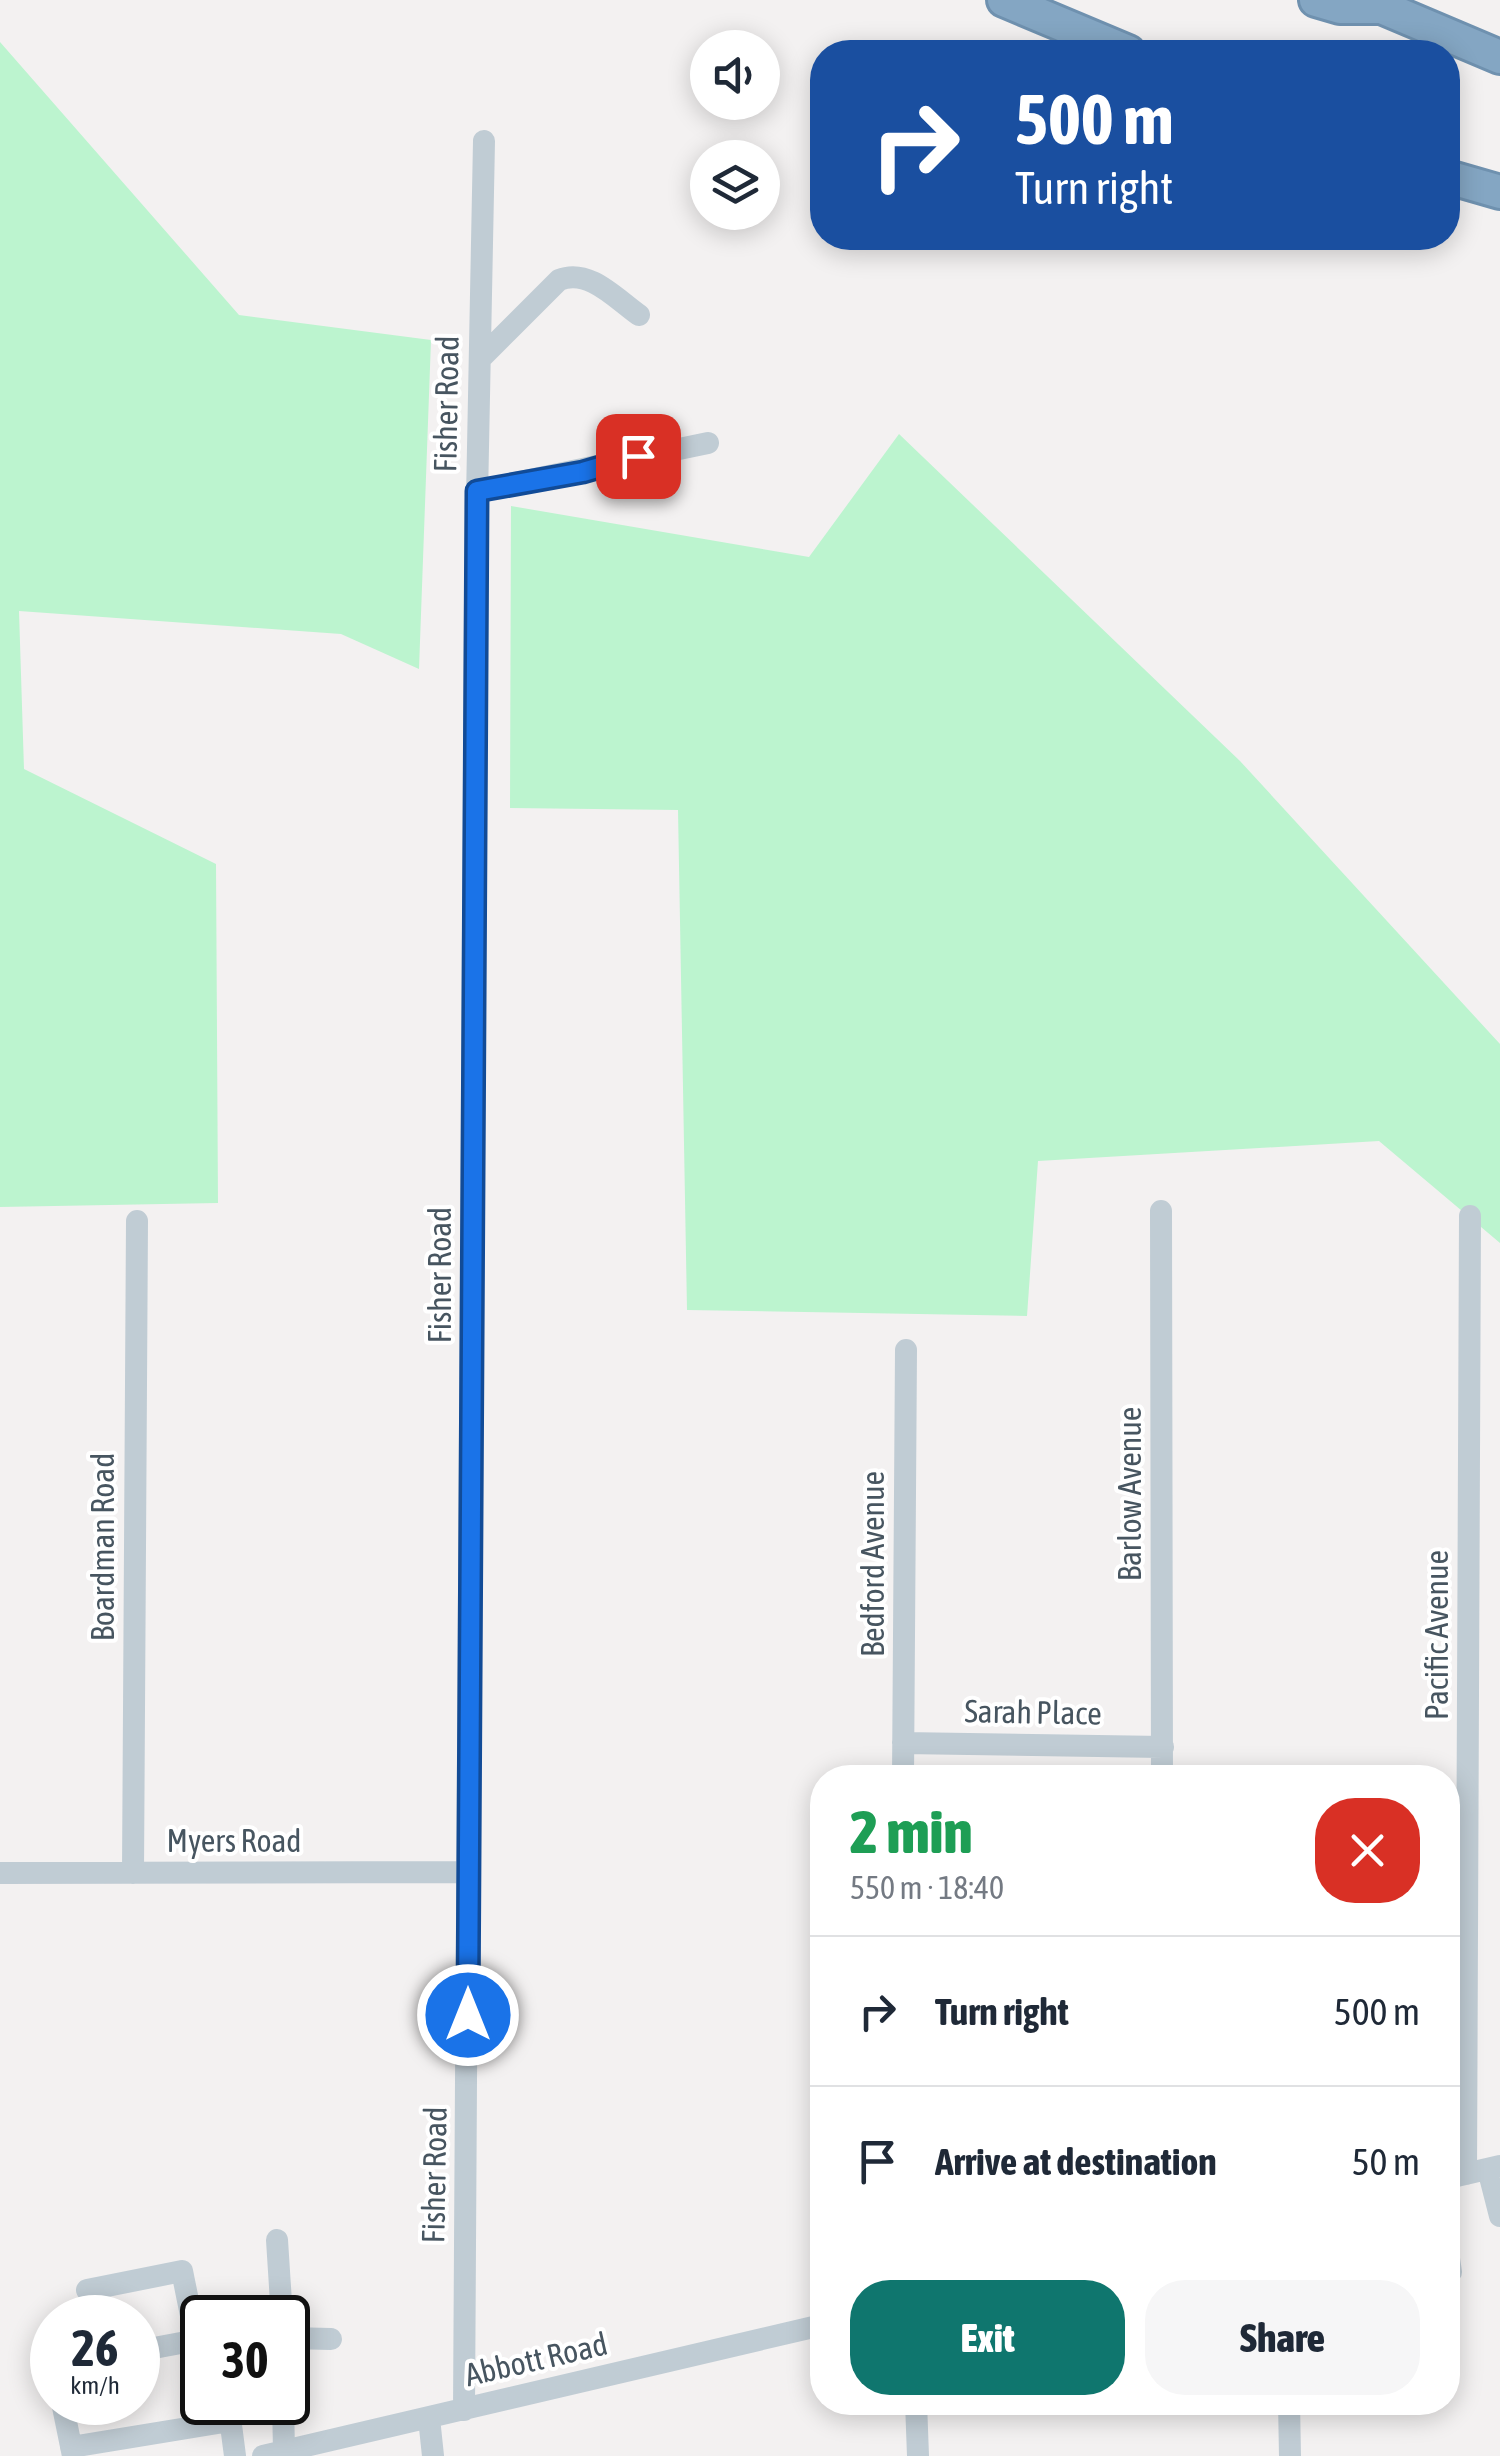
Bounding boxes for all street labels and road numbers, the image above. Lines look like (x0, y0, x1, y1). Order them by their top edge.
street label: Fisher Road (426, 335, 466, 473)
street label: Fisher Road (421, 1207, 458, 1343)
street label: Barlow Avenue (1111, 1407, 1148, 1581)
street label: Boardman Road (84, 1453, 121, 1641)
street label: Bedford Avenue (854, 1471, 891, 1657)
street label: Pacific Avenue (1418, 1550, 1455, 1720)
street label: Sarah Place (964, 1692, 1102, 1732)
street label: Myers Road (166, 1822, 302, 1859)
street label: Fisher Road (414, 2106, 454, 2244)
street label: Abbott Road (461, 2325, 611, 2393)

